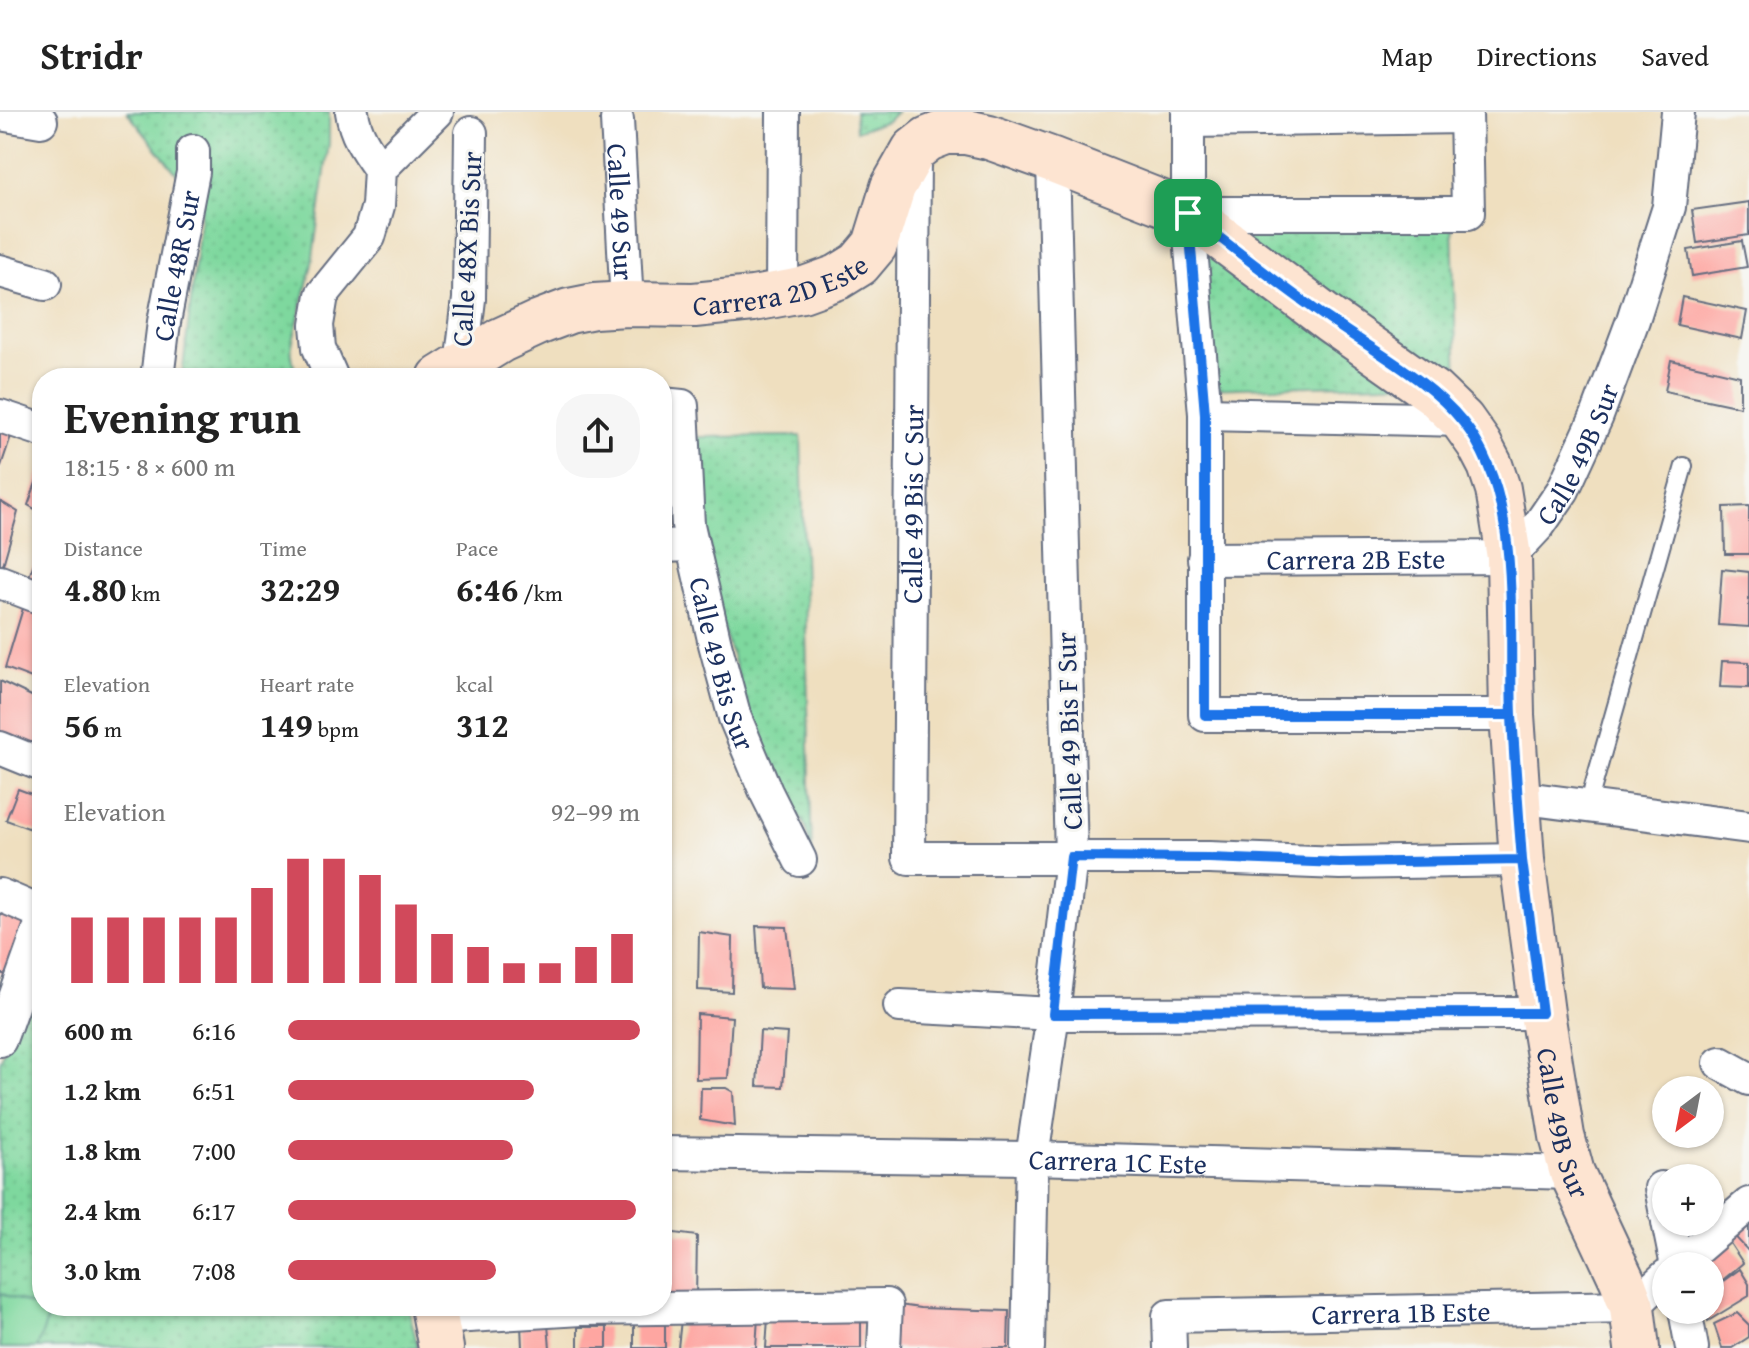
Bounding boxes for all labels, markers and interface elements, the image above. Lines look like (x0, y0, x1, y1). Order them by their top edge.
text: Stridr (40, 27, 143, 83)
text: Map (1381, 35, 1433, 76)
text: Directions (1477, 35, 1597, 76)
text: Saved (1641, 35, 1709, 76)
street label: Calle 49 Sur (598, 142, 646, 282)
street label: Calle 48X Bis Sur (440, 150, 492, 348)
pin (1154, 179, 1222, 247)
street label: Calle 48R Sur (141, 186, 210, 343)
icon: arrive (1166, 191, 1210, 235)
street label: Carrera 2D Este (691, 243, 875, 326)
street label: Calle 49B Sur (1525, 377, 1628, 533)
text: Evening run (64, 385, 301, 449)
button: share (556, 394, 640, 478)
street label: Calle 49 Bis C Sur (890, 404, 933, 604)
text: 18:15 · 8 × 600 m (64, 447, 235, 486)
text: Distance (64, 532, 143, 564)
text: Time (260, 532, 307, 564)
text: Pace (456, 532, 498, 564)
street label: Carrera 2B Este (1266, 537, 1446, 579)
text: 4.80 (64, 564, 126, 613)
text: 32:29 (260, 564, 340, 613)
text: 6:46 (456, 564, 518, 613)
street label: Calle 49 Bis Sur (680, 573, 767, 757)
text: km (126, 577, 160, 609)
text: /km (518, 577, 563, 609)
street label: Calle 49 Bis F Sur (1044, 631, 1092, 831)
text: Elevation (64, 668, 150, 700)
text: Heart rate (260, 668, 354, 700)
text: kcal (456, 668, 494, 700)
text: 56 (64, 700, 99, 749)
text: 149 (260, 700, 313, 749)
text: 312 (456, 700, 509, 749)
text: m (99, 713, 122, 745)
text: bpm (313, 713, 359, 745)
text: Elevation (64, 792, 166, 831)
text: 92–99 m (551, 792, 640, 831)
text: 600 m (64, 1011, 132, 1050)
text: 6:16 (192, 1011, 236, 1050)
street label: Calle 49B Sur (1527, 1045, 1602, 1205)
text: 1.2 km (64, 1071, 141, 1110)
text: 6:51 (192, 1071, 236, 1110)
north arrow (1652, 1076, 1724, 1148)
map controls (1652, 1076, 1724, 1324)
text: 1.8 km (64, 1131, 141, 1170)
text: 7:00 (192, 1131, 236, 1170)
street label: Carrera 1C Este (1028, 1137, 1208, 1183)
button: + (1652, 1164, 1724, 1236)
text: 2.4 km (64, 1191, 141, 1230)
text: 6:17 (192, 1191, 236, 1230)
text: 3.0 km (64, 1251, 141, 1290)
text: 7:08 (192, 1251, 236, 1290)
button: − (1652, 1252, 1724, 1324)
street label: Carrera 1B Este (1311, 1289, 1491, 1334)

